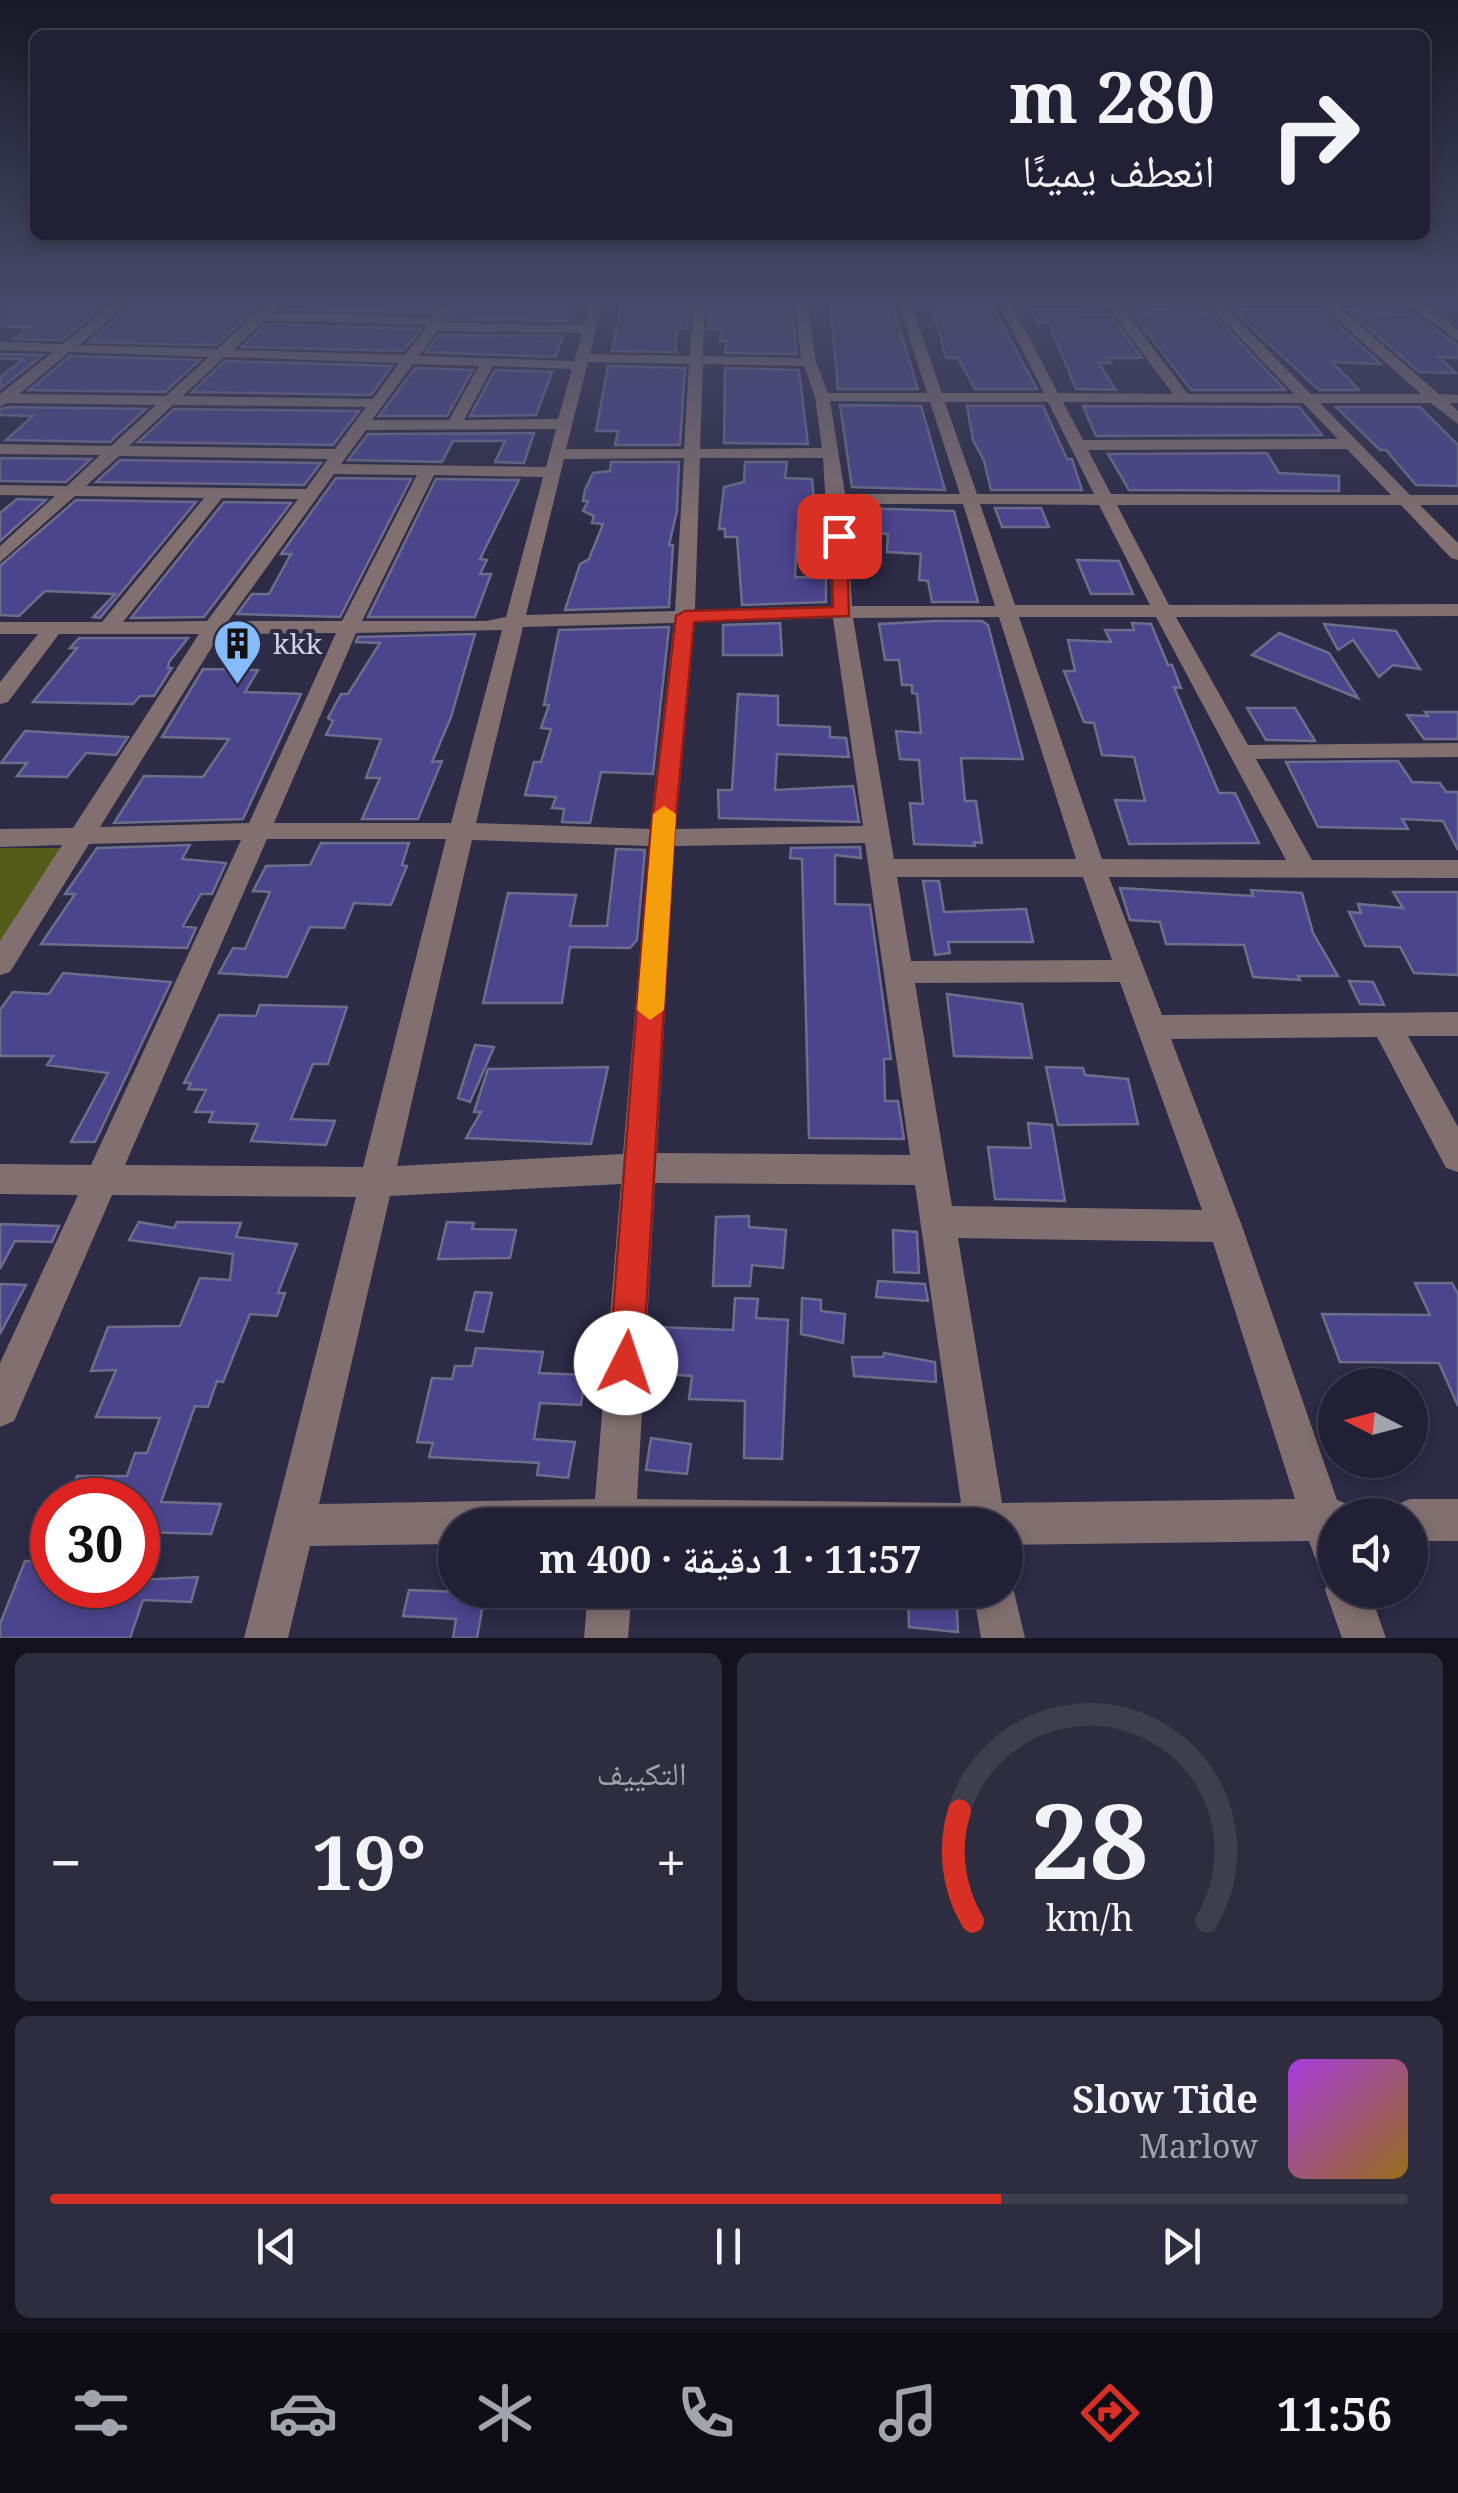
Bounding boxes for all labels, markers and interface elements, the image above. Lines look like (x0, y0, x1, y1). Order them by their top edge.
text: 280 m (1009, 48, 1215, 144)
icon: right (1250, 70, 1380, 200)
text: انعطف يمينًا (1022, 139, 1215, 200)
pin (797, 494, 882, 579)
icon: arrive (812, 509, 867, 564)
building icon: kkk (212, 618, 264, 686)
place label: kkk (273, 624, 323, 662)
position arrow (574, 1311, 678, 1415)
north arrow (1318, 1368, 1428, 1478)
map controls (1318, 1368, 1428, 1608)
speed limit sign: 30 (30, 1478, 160, 1608)
button: sound (1318, 1498, 1428, 1608)
text: 11:57 · 1 دقيقة · 400 m (539, 1532, 922, 1584)
text: التكييف (597, 1751, 687, 1794)
text: 28 (1031, 1768, 1149, 1909)
text: 19° (311, 1810, 426, 1912)
text: − (50, 1824, 82, 1899)
text: + (656, 1824, 687, 1899)
text: km/h (1046, 1893, 1134, 1941)
text: Slow Tide (1072, 2072, 1258, 2124)
text: Marlow (1139, 2124, 1258, 2167)
icon: previous (249, 2219, 304, 2274)
icon: pause (701, 2219, 756, 2274)
icon: next (1154, 2219, 1209, 2274)
icon: filters (66, 2378, 136, 2448)
icon: car (268, 2378, 338, 2448)
icon: climate (470, 2378, 540, 2448)
icon: phone (671, 2378, 741, 2448)
icon: music (873, 2378, 943, 2448)
icon: directions (1075, 2378, 1145, 2448)
text: 11:56 (1277, 2383, 1392, 2444)

